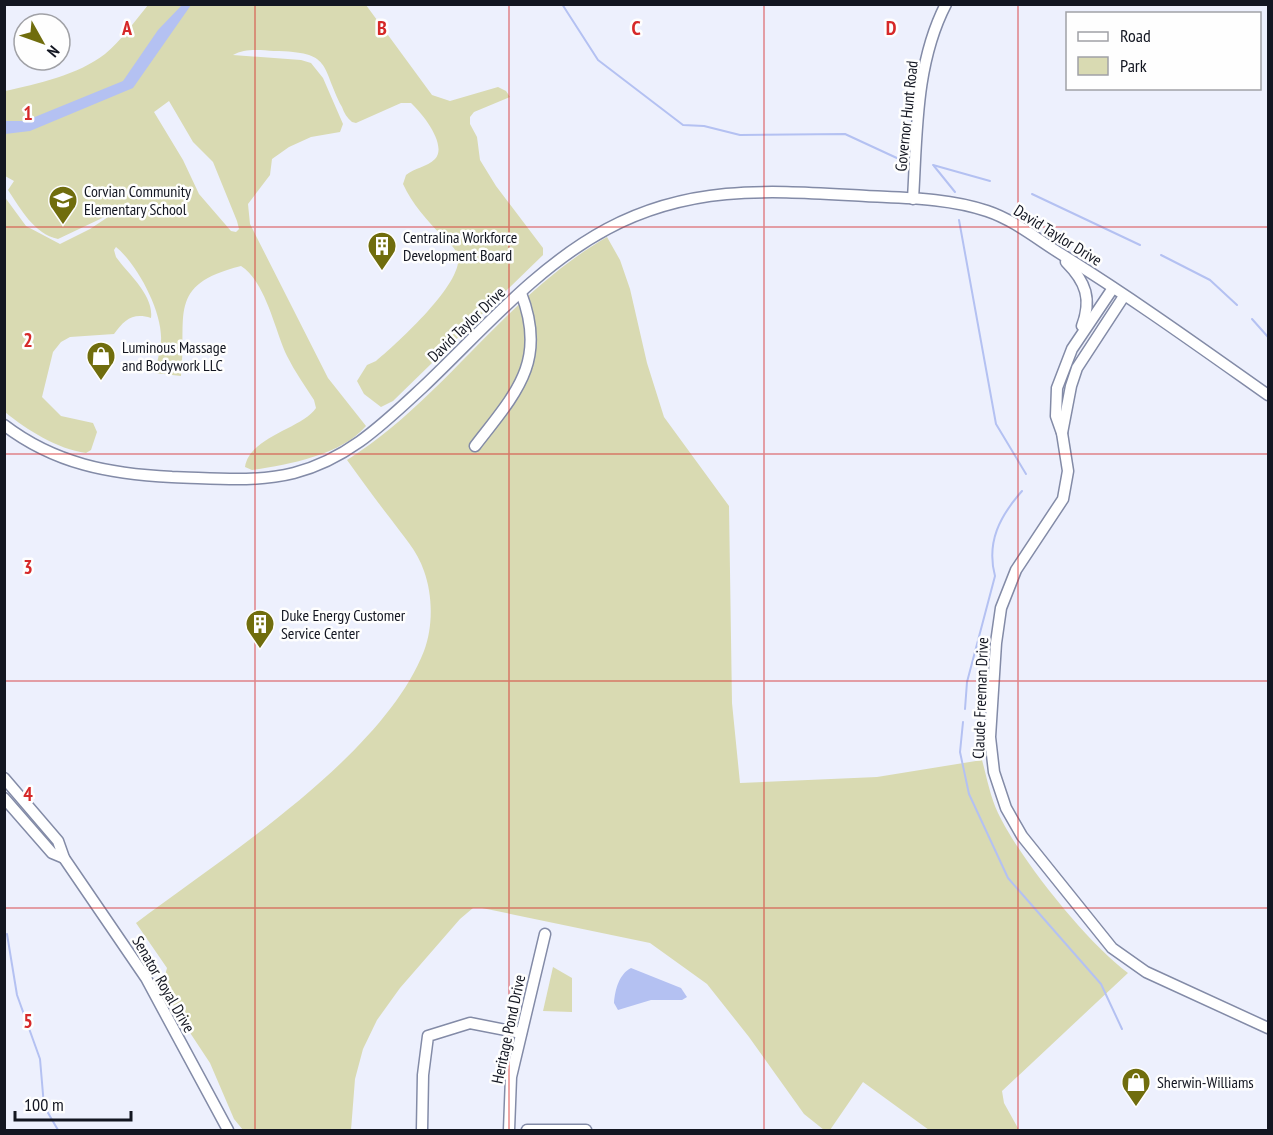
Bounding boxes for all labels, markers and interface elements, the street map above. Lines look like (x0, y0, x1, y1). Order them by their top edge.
north arrow (12, 12, 72, 72)
legend (1066, 12, 1261, 90)
text: A (121, 15, 133, 41)
text: B (377, 15, 387, 41)
text: C (631, 15, 641, 41)
text: D (886, 15, 897, 41)
text: Road (1120, 24, 1151, 47)
text: N (43, 42, 64, 61)
text: Park (1120, 54, 1147, 77)
street label: Governor Hunt Road (890, 60, 922, 172)
text: 1 (23, 100, 33, 126)
place label: Corvian Community Elementary School (84, 181, 191, 219)
school or university icon: Corvian Community Elementary School (47, 184, 79, 226)
street label: David Taylor Drive (1010, 200, 1106, 270)
place label: Centralina Workforce Development Board (403, 227, 517, 265)
building icon: Centralina Workforce Development Board (366, 230, 398, 272)
street label: David Taylor Drive (423, 282, 509, 366)
text: 2 (23, 327, 33, 353)
place label: Luminous Massage and Bodywork LLC (122, 337, 226, 375)
shop icon: Luminous Massage and Bodywork LLC (85, 340, 117, 382)
text: 3 (23, 554, 33, 580)
place label: Duke Energy Customer Service Center (281, 605, 406, 643)
building icon: Duke Energy Customer Service Center (244, 608, 276, 650)
street label: Claude Freeman Drive (968, 637, 992, 759)
text: 4 (23, 781, 33, 807)
street label: Senator Royal Drive (128, 932, 200, 1036)
street label: Heritage Pond Drive (487, 973, 529, 1085)
text: 5 (23, 1008, 33, 1034)
shop icon: Sherwin-Williams (1120, 1066, 1152, 1108)
place label: Sherwin-Williams (1157, 1072, 1254, 1092)
scale bar (15, 1084, 130, 1122)
text: 100 m (24, 1093, 64, 1116)

